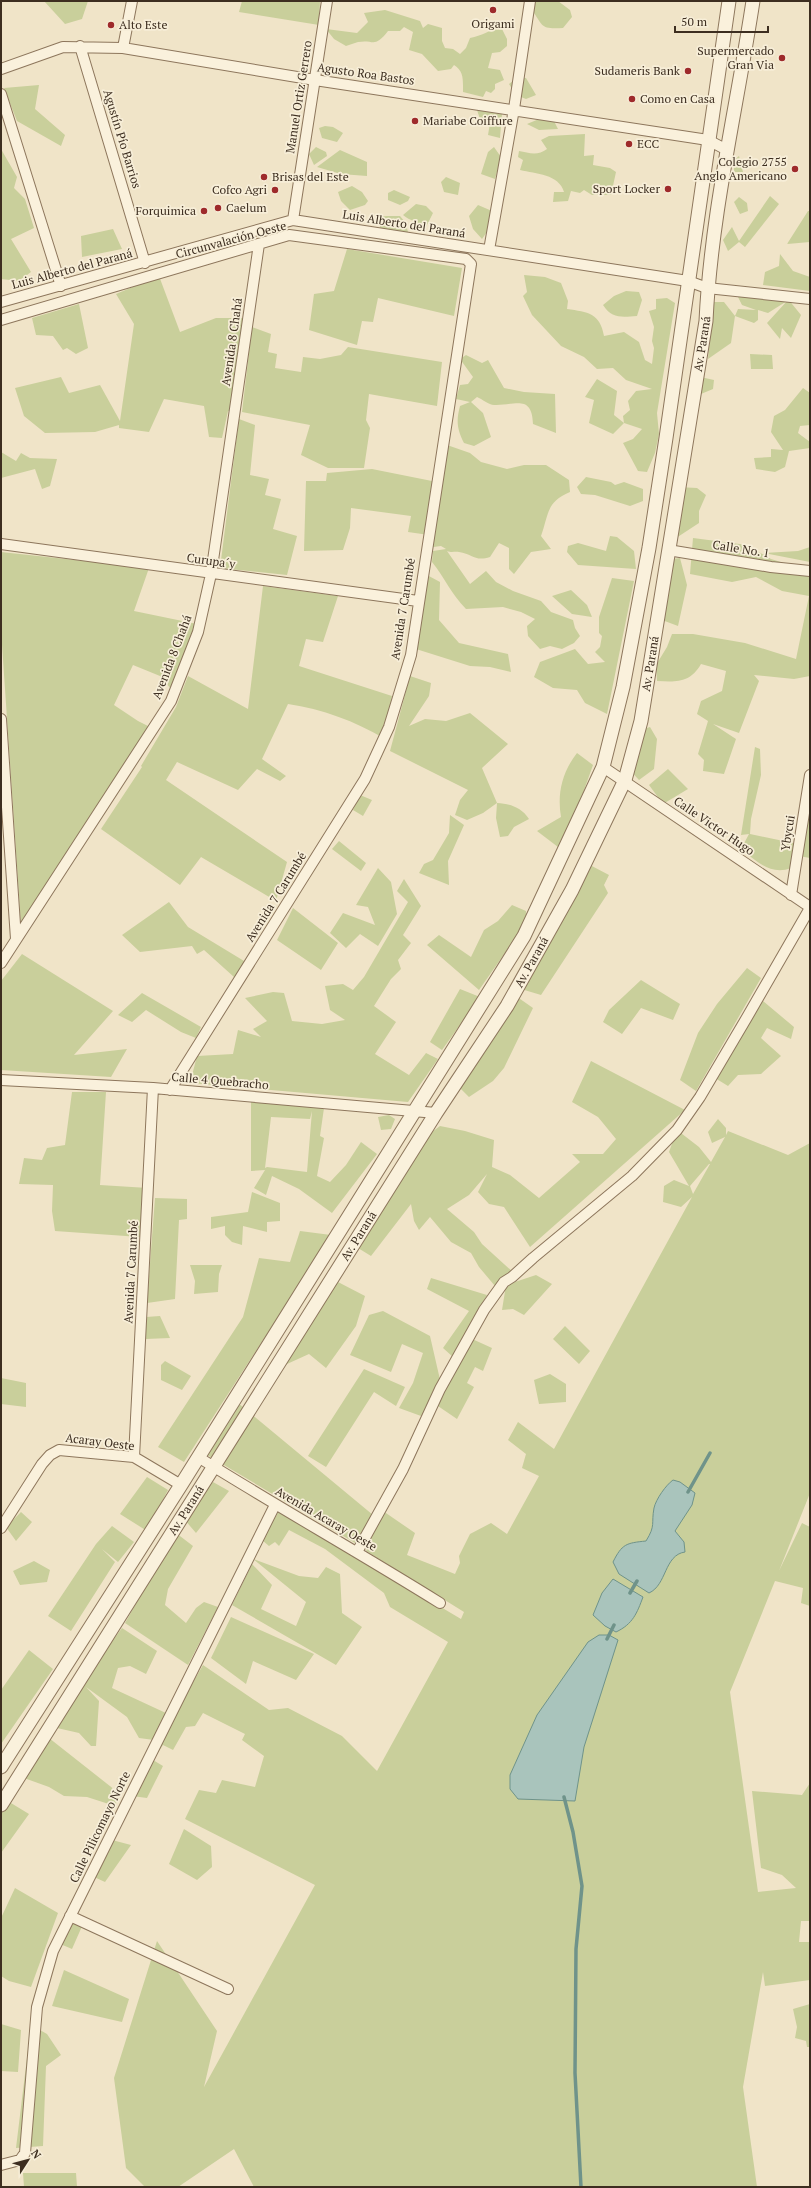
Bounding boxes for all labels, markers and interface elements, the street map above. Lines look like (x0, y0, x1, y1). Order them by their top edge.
marker: Origami (488, 5, 498, 15)
scale bar (675, 8, 768, 34)
text: 50 m (681, 14, 708, 29)
place label: Origami (471, 16, 515, 31)
place label: Alto Este (119, 17, 167, 32)
marker: Alto Este (106, 20, 116, 30)
street label: Manuel Ortiz Gerrero (282, 39, 315, 154)
place label: Supermercado Gran Via (697, 43, 774, 72)
marker: Supermercado Gran Via (777, 53, 787, 63)
street label: Agusto Roa Bastos (316, 59, 416, 88)
place label: Sudameris Bank (594, 63, 681, 78)
marker: Sudameris Bank (683, 66, 693, 76)
street label: Agustín Pío Barrios (100, 88, 145, 190)
place label: Como en Casa (640, 91, 715, 106)
marker: Como en Casa (627, 94, 637, 104)
place label: Mariabe Coiffure (423, 113, 513, 128)
marker: Mariabe Coiffure (410, 116, 420, 126)
place label: ECC (637, 136, 659, 151)
marker: ECC (624, 139, 634, 149)
place label: Colegio 2755 Anglo Americano (694, 154, 787, 183)
marker: Colegio 2755 Anglo Americano (790, 164, 800, 174)
place label: Brisas del Este (272, 169, 349, 184)
marker: Brisas del Este (259, 172, 269, 182)
place label: Sport Locker (593, 181, 660, 196)
place label: Cofco Agri (212, 182, 267, 197)
marker: Sport Locker (663, 184, 673, 194)
marker: Cofco Agri (270, 185, 280, 195)
place label: Caelum (226, 200, 267, 215)
place label: Forquimica (136, 203, 196, 218)
marker: Caelum (213, 203, 223, 213)
marker: Forquimica (199, 206, 209, 216)
street label: Luis Alberto del Paraná (342, 206, 467, 241)
street label: Circunvalación Oeste (174, 218, 288, 261)
street label: Luis Alberto del Paraná (10, 245, 134, 292)
street label: Avenida 8 Chahá (218, 297, 245, 387)
street label: Av. Paraná (690, 316, 713, 373)
street label: Calle No. 1 (711, 537, 771, 560)
street label: Curupa´y (186, 550, 237, 571)
street label: Avenida 7 Carumbé (387, 557, 418, 661)
street label: Avenida 8 Chahá (149, 613, 194, 701)
street label: Av. Paraná (638, 635, 662, 692)
street label: Calle Victor Hugo (671, 793, 758, 858)
street label: Ybycui (777, 814, 798, 852)
street label: Avenida 7 Carumbé (242, 849, 309, 944)
street label: Av. Paraná (511, 934, 551, 990)
street label: Calle 4 Quebracho (171, 1069, 270, 1092)
street label: Av. Paraná (337, 1208, 379, 1263)
street label: Avenida 7 Carumbé (120, 1220, 141, 1324)
street label: Acaray Oeste (65, 1430, 136, 1453)
street label: Av. Paraná (165, 1482, 207, 1538)
street label: Avenida Acaray Oeste (273, 1483, 380, 1554)
street label: Calle Pilicomayo Norte (66, 1769, 133, 1885)
north arrow (8, 2140, 48, 2180)
text: N (28, 2147, 45, 2162)

